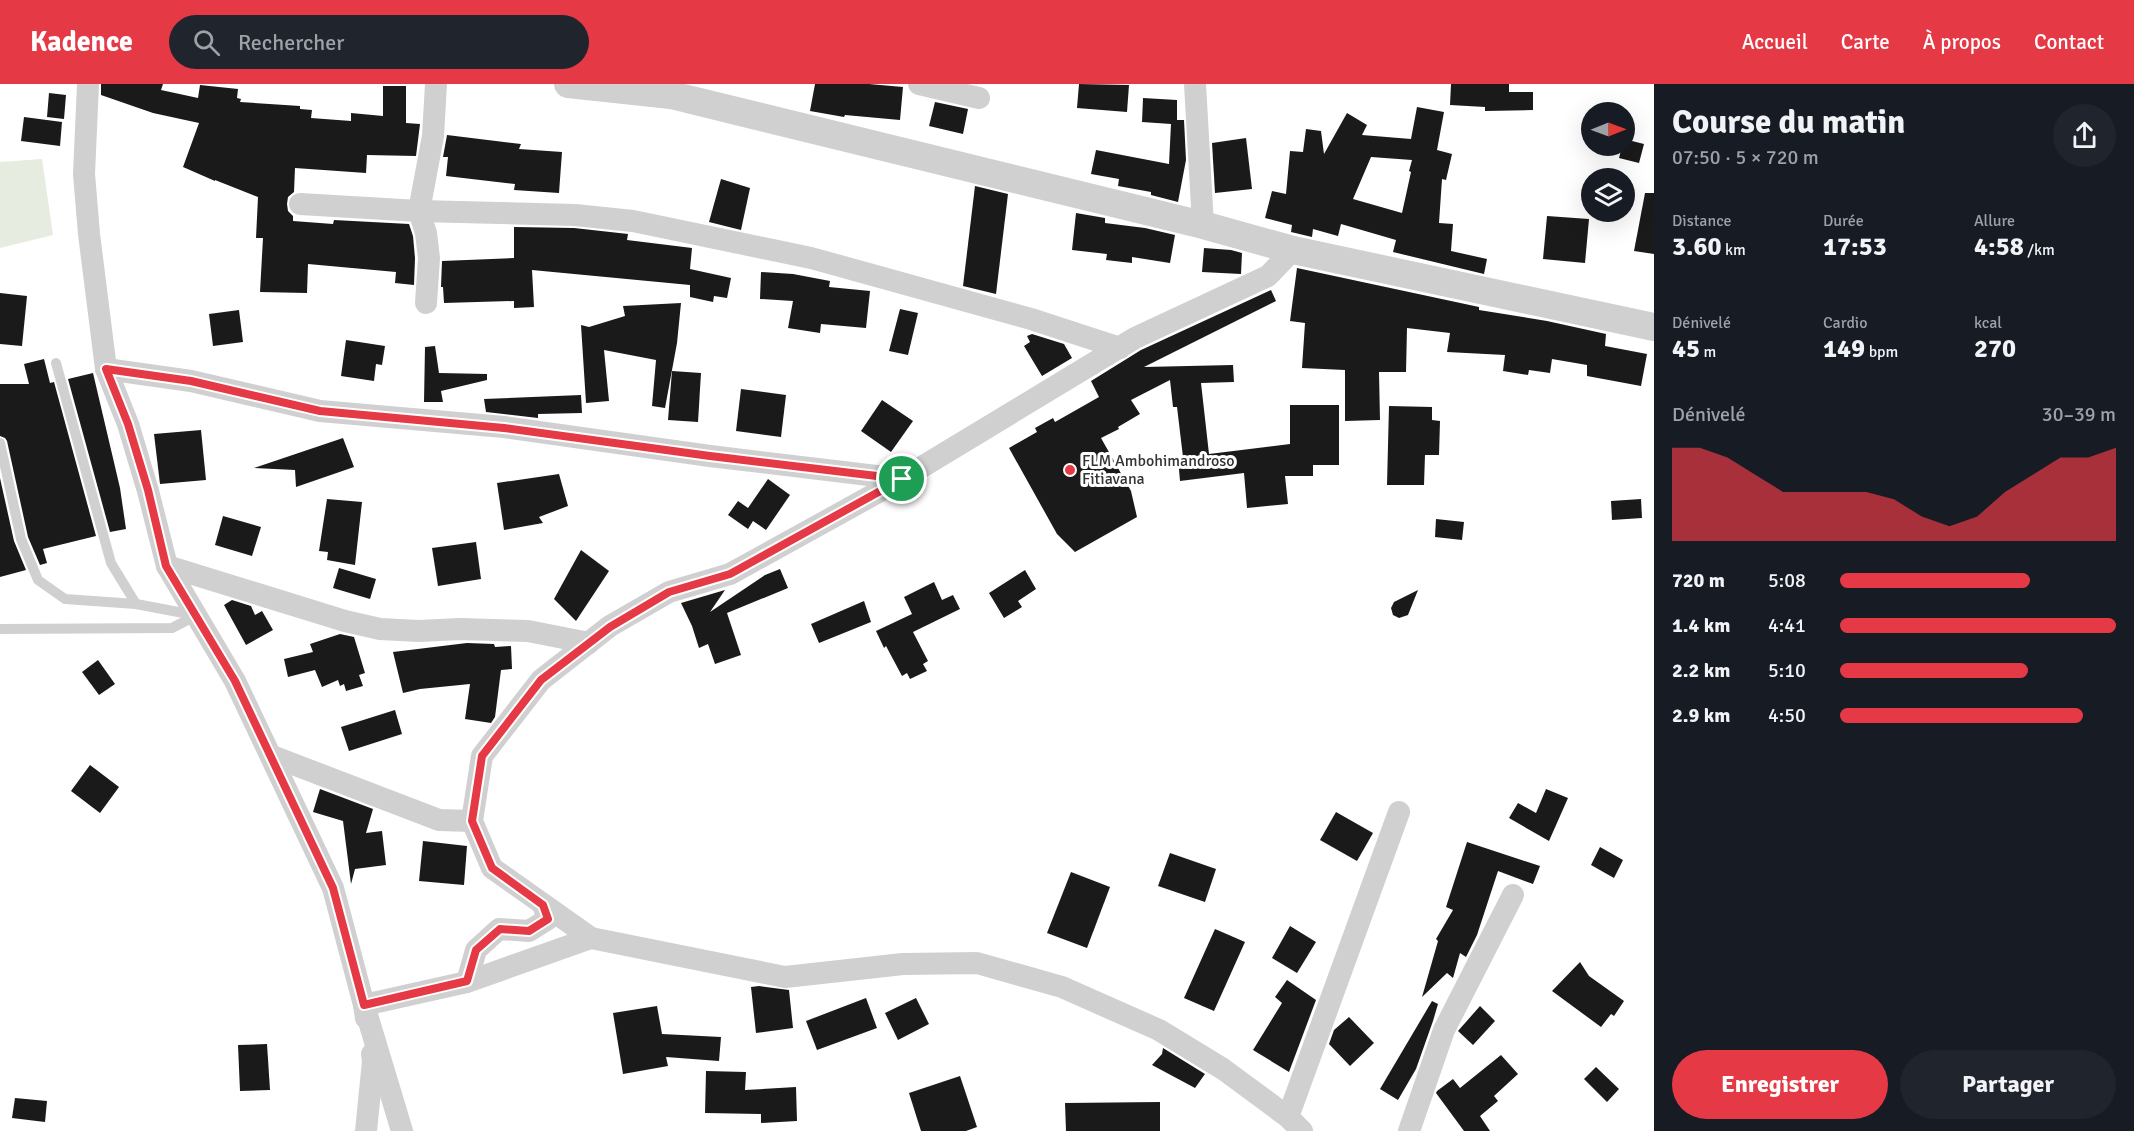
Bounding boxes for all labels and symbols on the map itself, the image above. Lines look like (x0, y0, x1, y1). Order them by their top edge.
north arrow (1581, 102, 1635, 156)
place label: FLM Ambohimandroso Fitiavana (1082, 451, 1235, 489)
pin (876, 453, 927, 504)
marker: FLM Ambohimandroso Fitiavana (1063, 463, 1077, 477)

